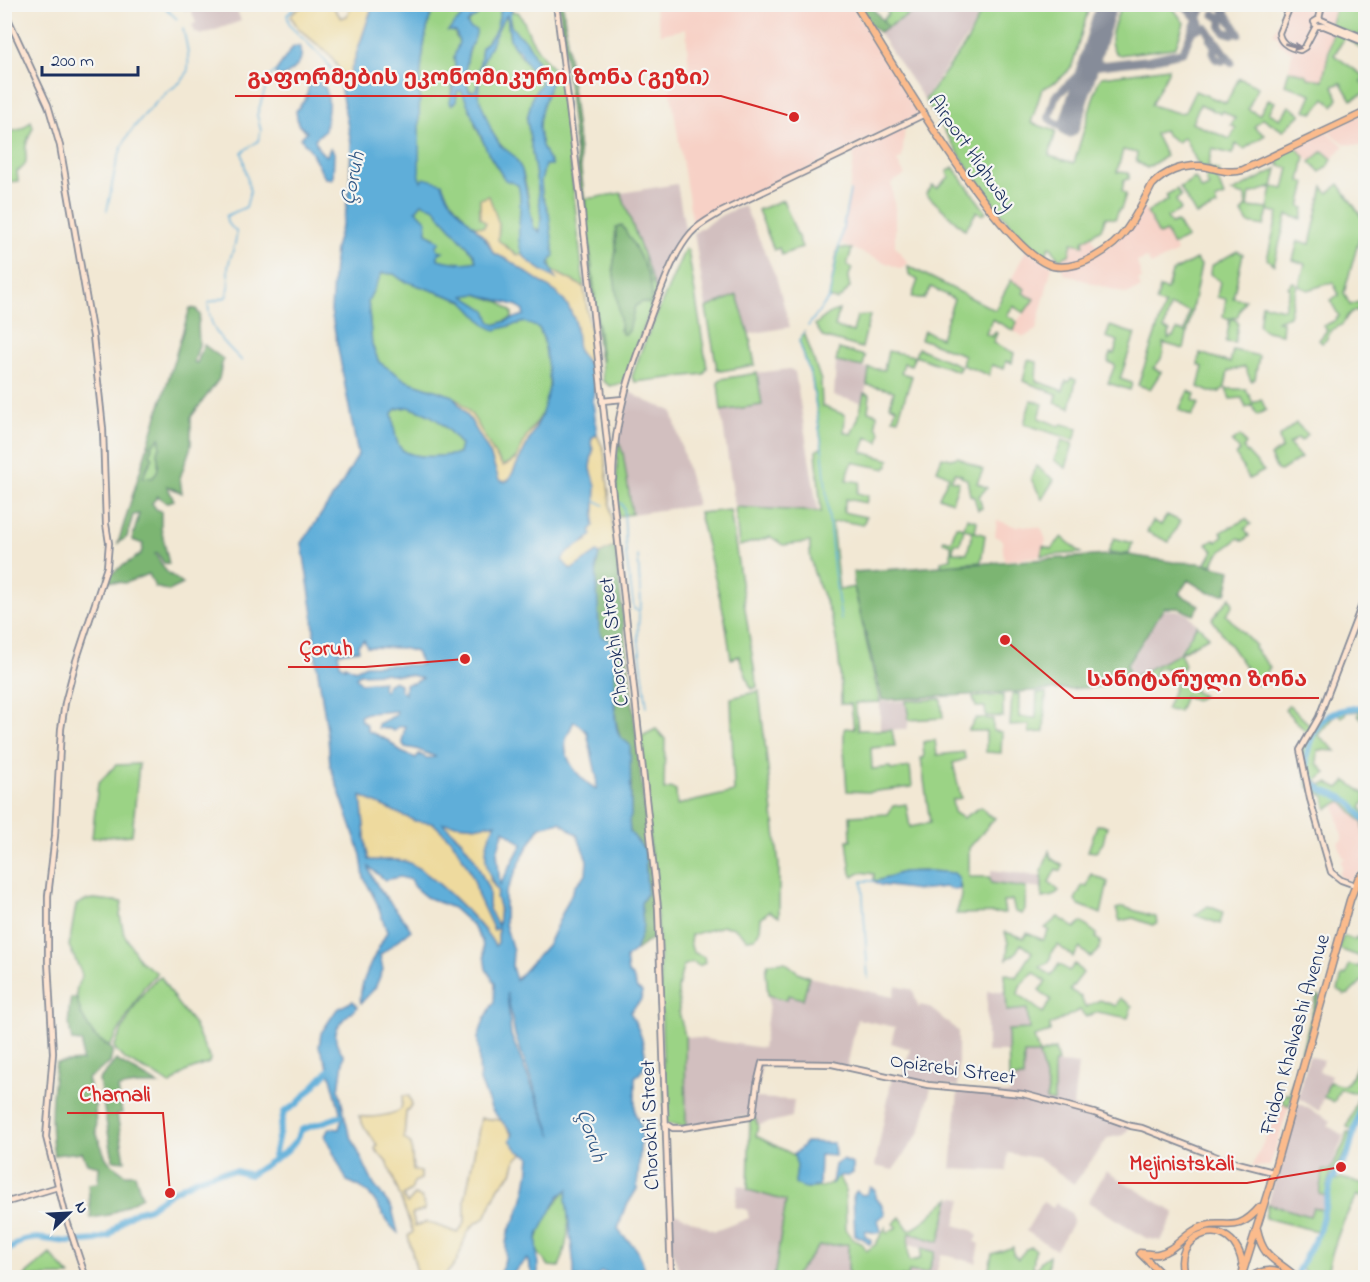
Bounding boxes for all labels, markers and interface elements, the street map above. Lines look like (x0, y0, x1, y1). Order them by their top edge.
scale bar (42, 39, 138, 77)
one-way arrow (1285, 42, 1303, 51)
text: 200 m (51, 49, 94, 75)
callout: გაფორმების ეკონომიკური ზონა (გეზი) (235, 56, 721, 96)
text: გაფორმების ეკონომიკური ზონა (გეზი) (247, 63, 709, 95)
street label: Airport Highway (919, 89, 1023, 218)
water label: Çoruh (333, 149, 375, 208)
street label: Chorokhi Street (592, 575, 638, 708)
callout: Çoruh (288, 627, 365, 667)
text: Çoruh (299, 634, 353, 666)
callout: სანიტარული ზონა (1074, 658, 1319, 698)
text: სანიტარული ზონა (1087, 665, 1307, 697)
street label: Fridon Khalvashi Avenue (1253, 930, 1339, 1139)
street label: Opizrebi Street (888, 1046, 1018, 1094)
street label: Chorokhi Street (634, 1059, 668, 1191)
callout: Charnali (67, 1073, 163, 1113)
text: Charnali (79, 1080, 151, 1112)
water label: Çoruh (567, 1106, 614, 1167)
callout: Mejinistskali (1118, 1143, 1247, 1183)
text: Mejinistskali (1129, 1149, 1235, 1181)
north arrow (39, 1183, 99, 1243)
text: N (68, 1198, 94, 1218)

